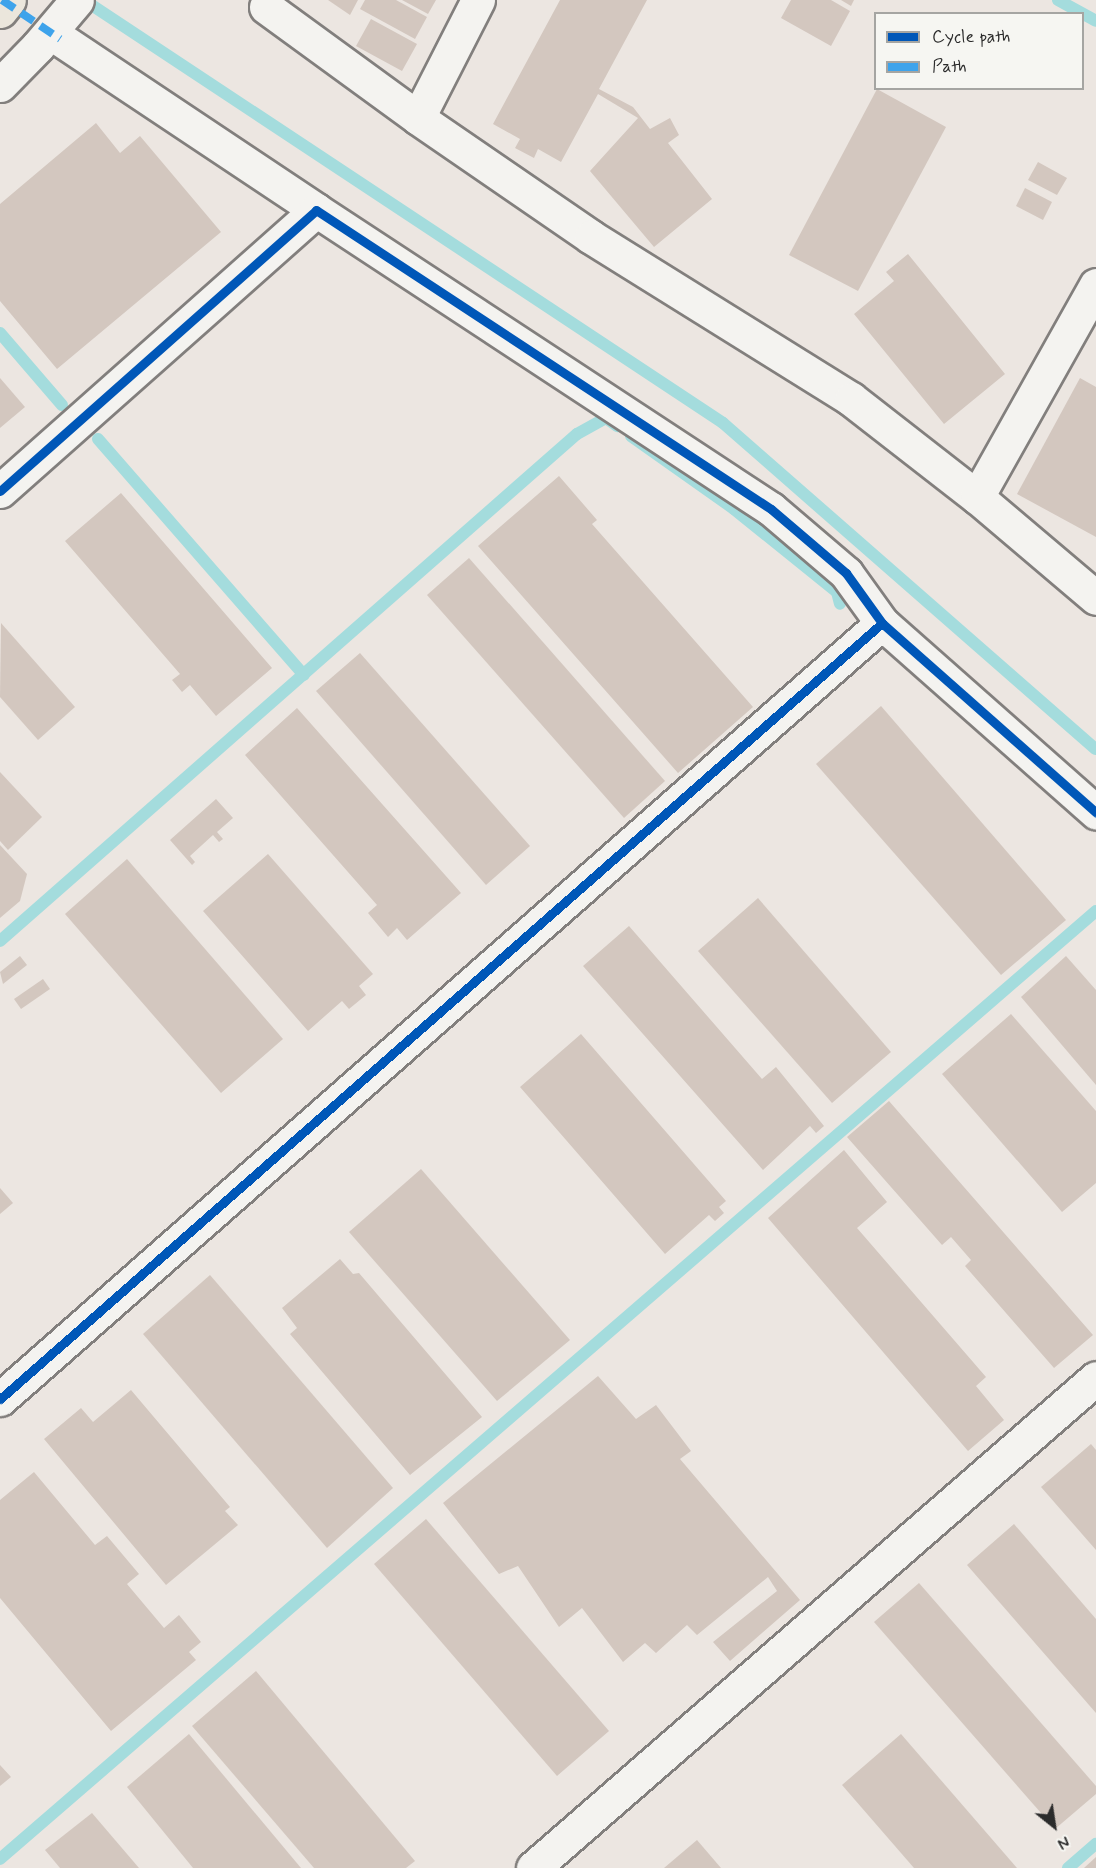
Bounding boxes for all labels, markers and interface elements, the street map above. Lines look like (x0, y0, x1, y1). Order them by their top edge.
legend (874, 12, 1084, 90)
text: Cycle path (932, 25, 1010, 49)
text: Path (932, 55, 967, 79)
north arrow (1024, 1796, 1084, 1856)
text: N (1053, 1830, 1073, 1854)

